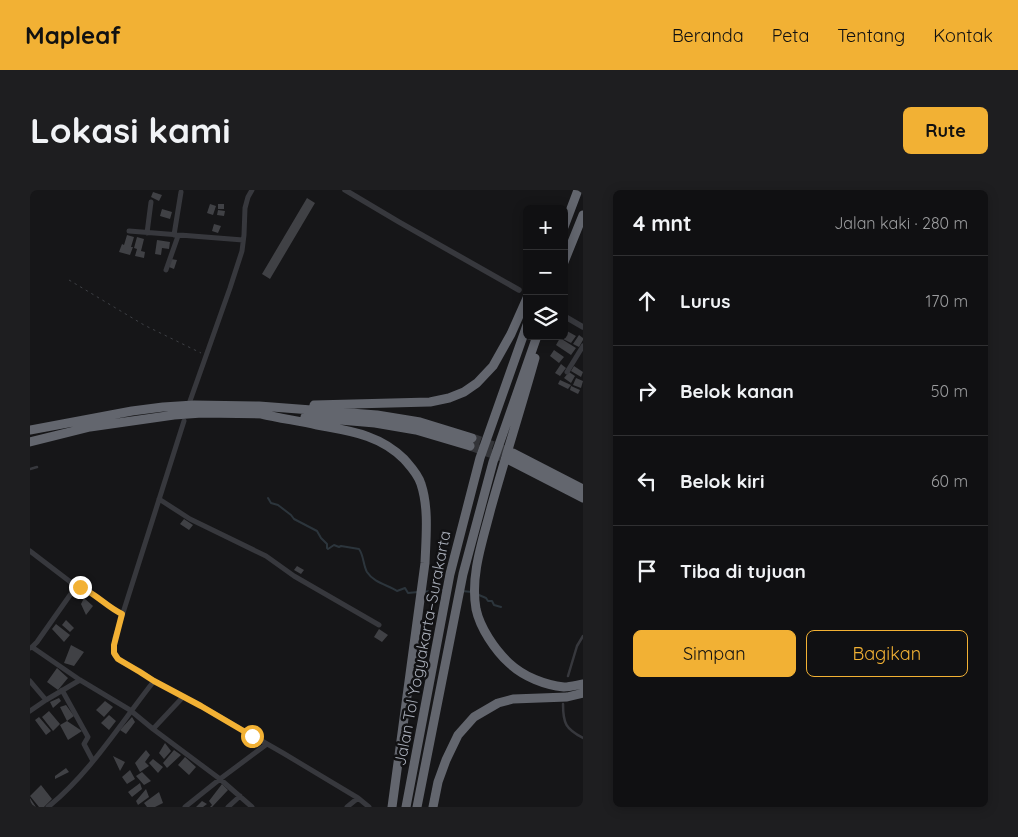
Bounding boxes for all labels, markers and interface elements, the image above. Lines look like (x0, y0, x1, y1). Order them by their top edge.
text: Mapleaf (25, 20, 121, 50)
text: Beranda (672, 24, 744, 47)
text: Peta (772, 24, 809, 47)
text: Tentang (837, 24, 905, 47)
text: Kontak (933, 24, 993, 47)
button: Rute (903, 107, 988, 154)
text: Lokasi kami (30, 108, 230, 152)
map controls (523, 205, 568, 340)
button: + (523, 205, 568, 250)
text: 4 mnt (633, 210, 692, 236)
text: Jalan kaki · 280 m (834, 213, 968, 233)
button: − (523, 250, 568, 295)
icon: ahead (633, 287, 661, 315)
text: Lurus (680, 289, 730, 313)
text: 170 m (925, 291, 968, 311)
button: layers (523, 295, 568, 340)
icon: right (633, 377, 661, 405)
text: Belok kanan (680, 379, 794, 403)
text: 50 m (931, 381, 968, 401)
icon: left (633, 467, 661, 495)
text: Belok kiri (680, 469, 765, 493)
text: 60 m (931, 471, 968, 491)
street label: Jalan Tol Yogyakarta–Surakarta (389, 529, 455, 767)
icon: arrive (633, 557, 661, 585)
text: Tiba di tujuan (680, 559, 806, 583)
route end (69, 576, 92, 599)
button: Simpan (633, 630, 796, 677)
button: Bagikan (806, 630, 968, 677)
route start (241, 725, 264, 748)

